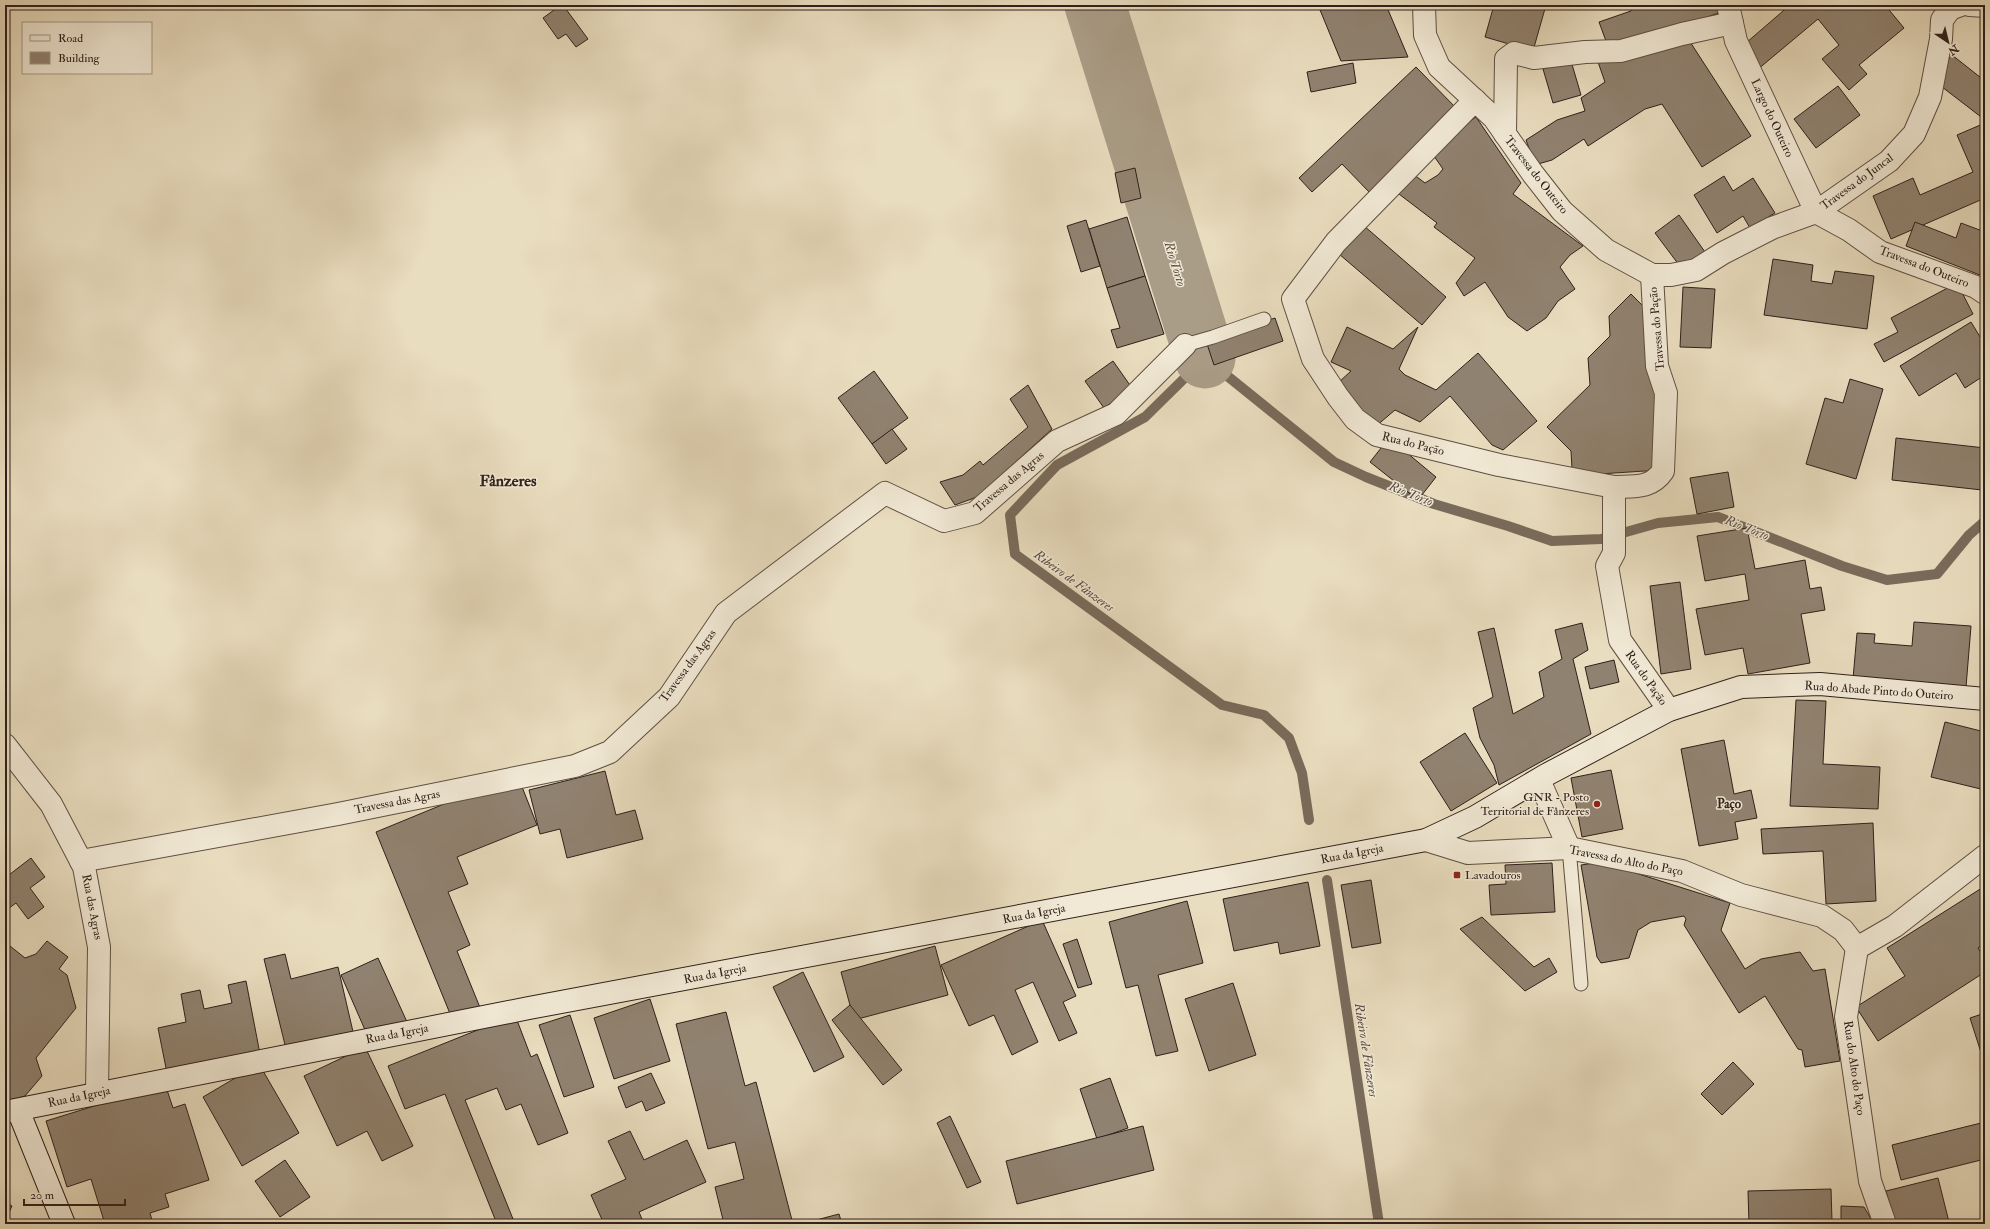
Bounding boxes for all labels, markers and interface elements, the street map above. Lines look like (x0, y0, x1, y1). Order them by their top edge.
legend (22, 22, 152, 74)
north arrow (1928, 22, 1968, 62)
text: Road (58, 31, 83, 46)
text: N (1945, 41, 1962, 59)
text: Building (58, 51, 101, 66)
street label: Largo do Outeiro (1747, 76, 1797, 160)
street label: Travessa do Outeiro (1501, 133, 1571, 217)
street label: Travessa do Juncal (1818, 150, 1896, 214)
water label: Rio Torto (1160, 239, 1189, 289)
street label: Travessa do Outeiro (1877, 243, 1971, 291)
street label: Travessa do Pação (1646, 286, 1668, 372)
street label: Rua do Pação (1380, 429, 1446, 459)
street label: Travessa das Agras (971, 448, 1047, 516)
district label: Fânzeres (479, 471, 537, 491)
water label: Rio Torto (1386, 478, 1436, 510)
water label: Rio Torto (1722, 512, 1772, 544)
water label: Ribeiro de Fânzeres (1030, 546, 1117, 616)
street label: Travessa das Agras (656, 626, 720, 706)
street label: Rua do Pação (1622, 648, 1671, 709)
street label: Rua do Abade Pinto do Outeiro (1804, 678, 1954, 704)
street label: Travessa das Agras (353, 786, 441, 818)
place label: GNR - Posto Territorial de Fânzeres (1481, 790, 1589, 819)
district label: Paço (1717, 796, 1742, 812)
marker: GNR - Posto Territorial de Fânzeres (1592, 799, 1602, 809)
street label: Rua da Igreja (1319, 840, 1386, 867)
street label: Travessa do Alto do Paço (1568, 843, 1685, 879)
place label: Lavadouros (1465, 868, 1521, 883)
marker: Lavadouros (1452, 870, 1462, 880)
street label: Rua das Agras (78, 873, 106, 941)
street label: Rua da Igreja (1001, 900, 1068, 927)
street label: Rua da Igreja (682, 960, 749, 987)
water label: Ribeiro de Fânzeres (1351, 1001, 1381, 1099)
street label: Rua da Igreja (364, 1020, 431, 1047)
street label: Rua do Alto do Paço (1840, 1020, 1868, 1117)
street label: Rua da Igreja (46, 1083, 113, 1111)
scale bar (24, 1181, 125, 1207)
text: 20 m (30, 1188, 55, 1203)

